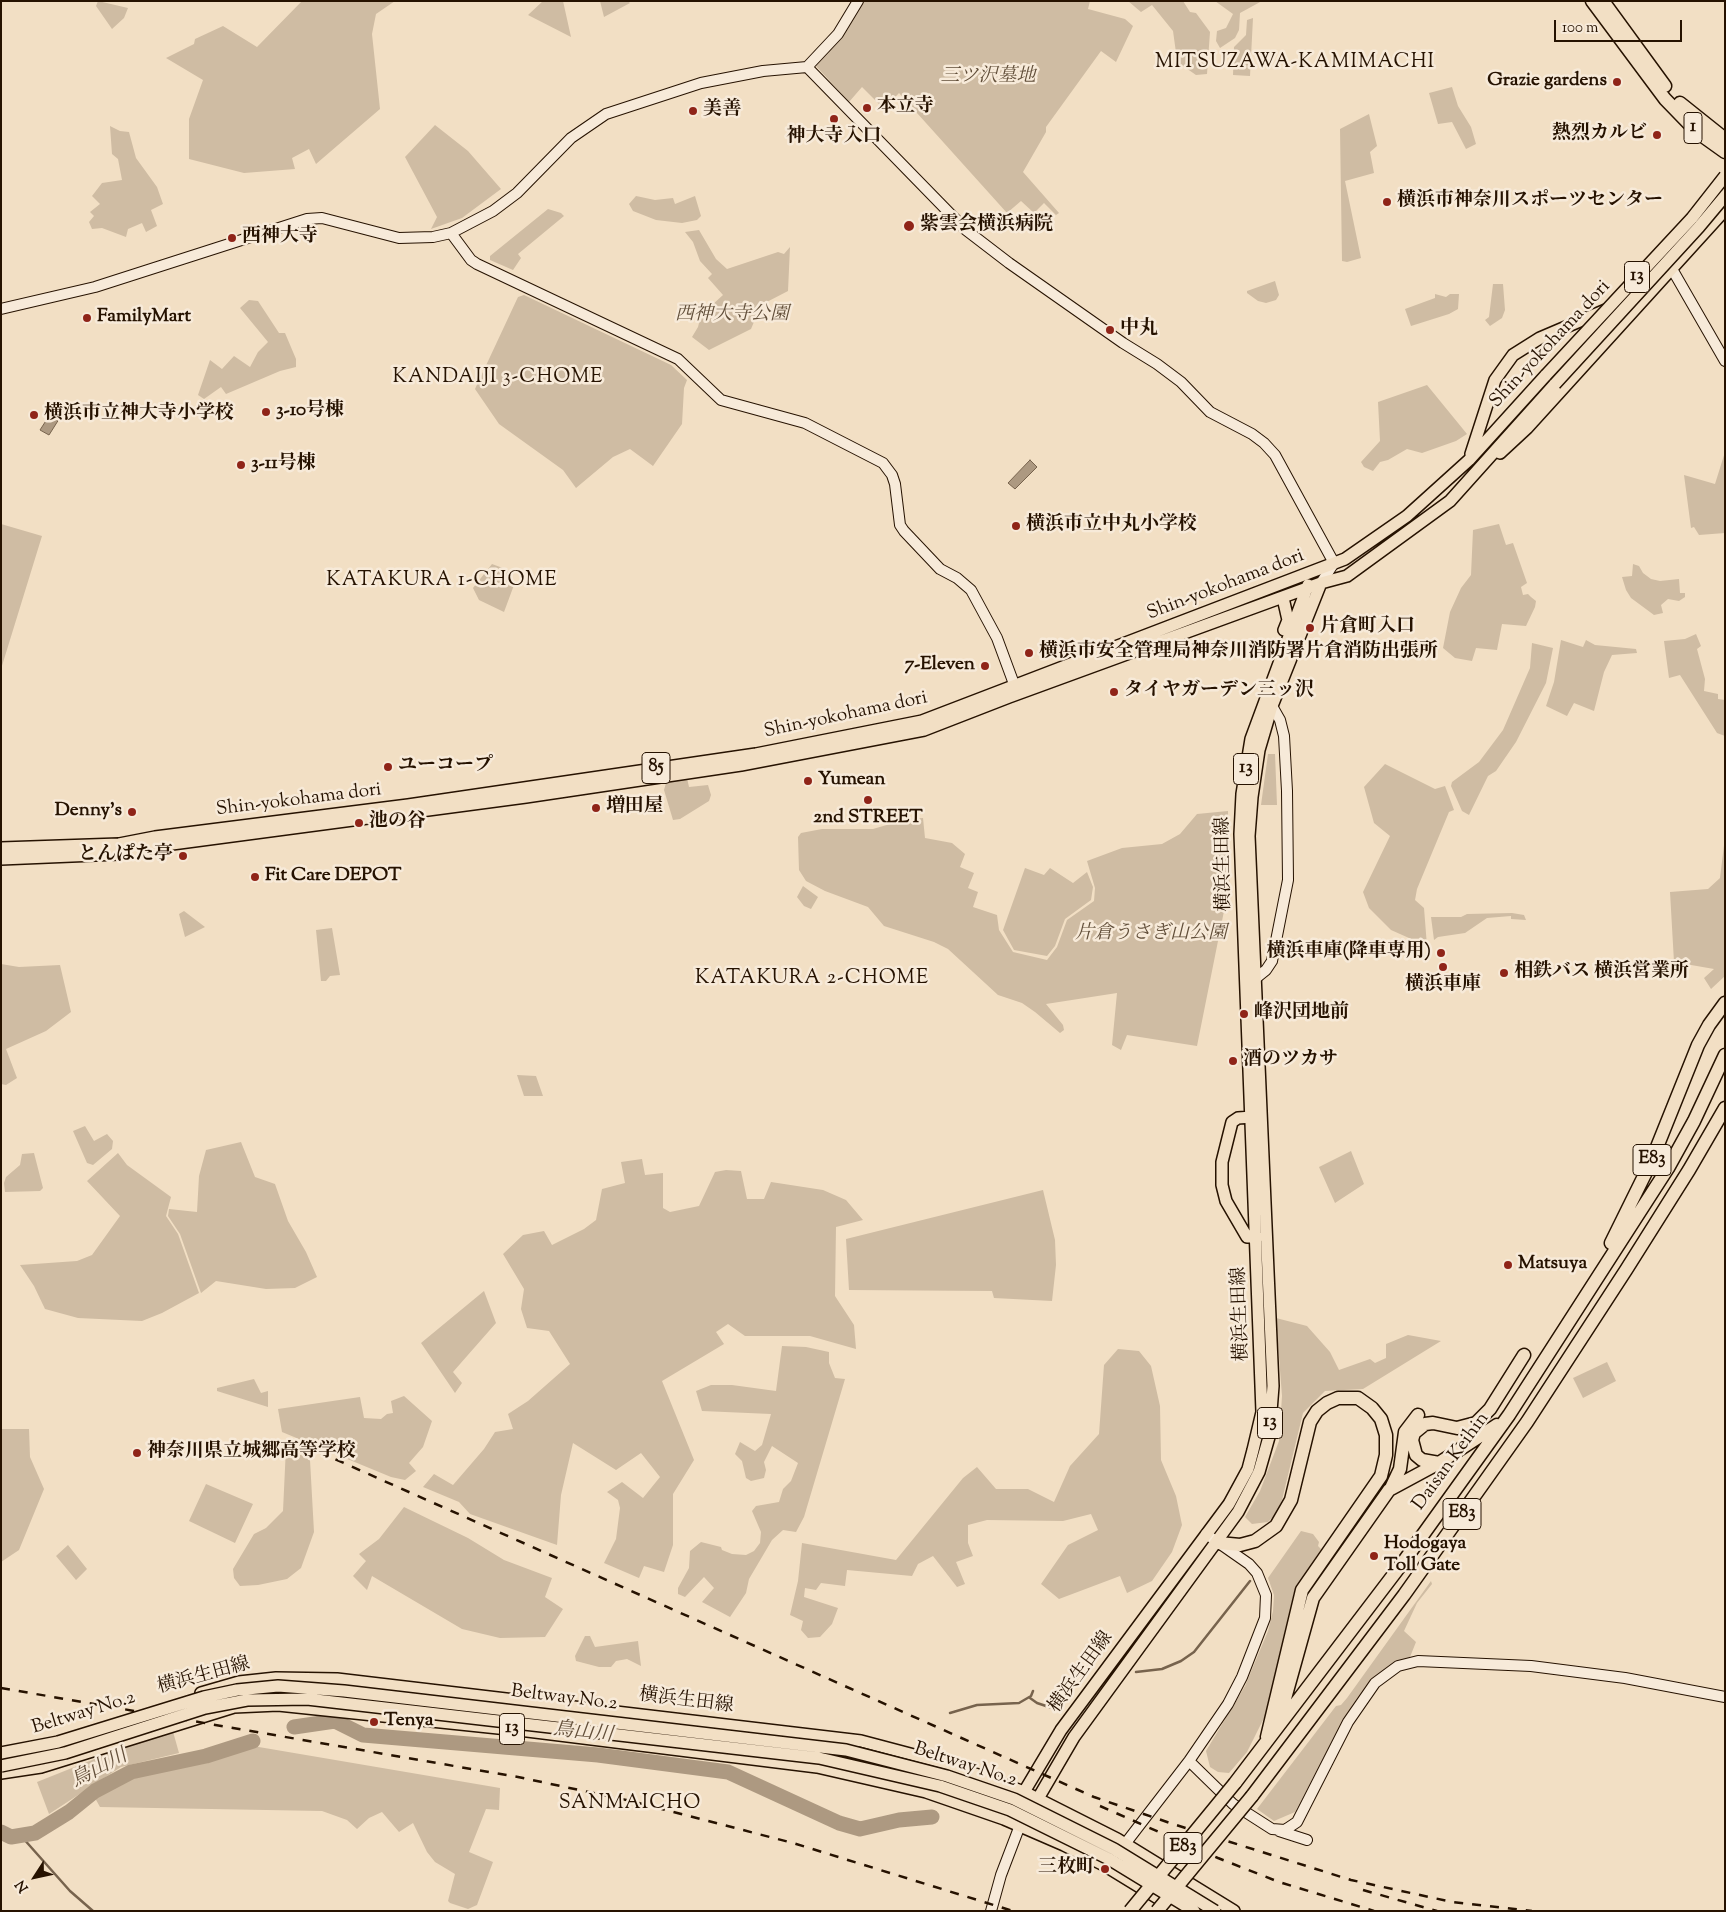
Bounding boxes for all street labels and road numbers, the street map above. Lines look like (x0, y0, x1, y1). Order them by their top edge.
road number: 1 (1684, 112, 1702, 144)
road number: 13 (1624, 262, 1650, 292)
street label: Shin-yokohama dori (1486, 276, 1616, 414)
street label: Shin-yokohama dori (1144, 546, 1308, 626)
street label: Shin-yokohama dori (762, 688, 930, 744)
road number: 85 (642, 752, 670, 784)
road number: 13 (1234, 754, 1258, 784)
street label: Shin-yokohama dori (215, 780, 383, 822)
street label: 横浜生田線 (1213, 816, 1237, 912)
road number: E83 (1633, 1144, 1671, 1176)
street label: 横浜生田線 (1229, 1266, 1255, 1362)
road number: 13 (1258, 1408, 1282, 1439)
street label: Daisan Keihin (1409, 1409, 1495, 1515)
road number: E83 (1443, 1498, 1481, 1530)
street label: 横浜生田線 (1045, 1628, 1119, 1718)
street label: 横浜生田線 (155, 1654, 253, 1700)
street label: Beltway No.2 (510, 1681, 618, 1717)
street label: 横浜生田線 (637, 1685, 735, 1719)
street label: Beltway No.2 (30, 1687, 138, 1741)
road number: 13 (500, 1714, 524, 1745)
street label: Beltway No.2 (911, 1739, 1019, 1793)
road number: E83 (1164, 1832, 1202, 1864)

